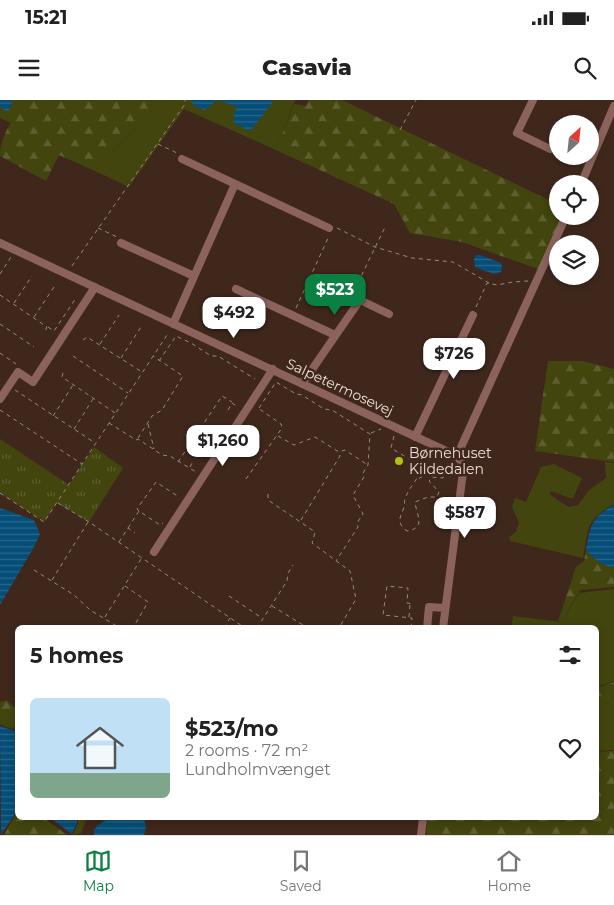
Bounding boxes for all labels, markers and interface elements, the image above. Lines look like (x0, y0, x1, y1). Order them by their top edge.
text: 15:21 (25, 6, 67, 29)
icon: menu (15, 54, 43, 82)
text: Casavia (262, 54, 352, 81)
icon: search (571, 54, 599, 82)
north arrow (549, 115, 599, 165)
map controls (549, 115, 599, 285)
button: locate (549, 175, 599, 225)
button: layers (549, 235, 599, 285)
pin: $523 (305, 274, 365, 316)
text: $523 (316, 280, 354, 299)
pin: $492 (204, 296, 264, 339)
text: $492 (214, 303, 254, 322)
pin: $726 (424, 338, 484, 380)
text: $726 (434, 344, 474, 363)
street label: Salpetermosevej (283, 354, 397, 420)
pin: $1,260 (182, 424, 264, 467)
text: $1,260 (197, 431, 249, 450)
place label: Børnehuset Kildedalen (409, 444, 492, 478)
marker: Børnehuset Kildedalen (393, 455, 405, 467)
pin: $587 (435, 496, 495, 539)
text: $587 (445, 503, 485, 522)
icon: filters (556, 641, 584, 669)
text: 5 homes (30, 643, 123, 668)
text: $523/mo (185, 716, 278, 741)
icon: home (70, 718, 130, 778)
icon: heart (556, 734, 584, 762)
text: 2 rooms · 72 m² (185, 741, 308, 760)
text: Lundholmvænget (185, 760, 331, 779)
tab: Map (83, 847, 114, 895)
tab: Saved (280, 847, 322, 895)
tab: Home (488, 847, 531, 895)

